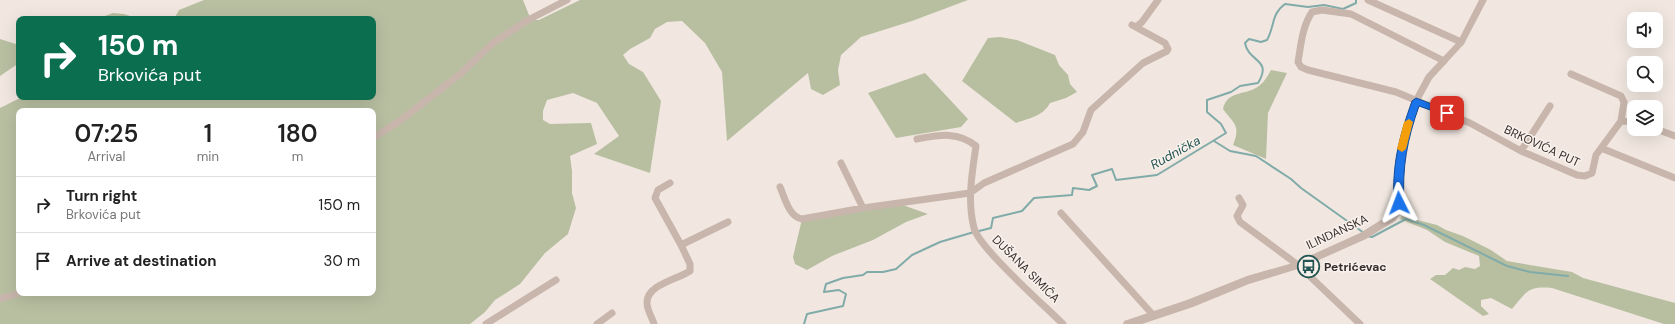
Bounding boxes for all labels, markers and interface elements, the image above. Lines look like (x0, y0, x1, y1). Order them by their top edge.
map controls (1627, 12, 1663, 136)
button: sound (1627, 12, 1663, 48)
text: 150 m (98, 27, 178, 64)
icon: right (32, 32, 84, 84)
button: search (1627, 56, 1663, 92)
text: Brkovića put (98, 63, 201, 87)
pin (1430, 96, 1464, 130)
button: layers (1627, 100, 1663, 136)
icon: arrive (1436, 102, 1458, 124)
text: 07:25 (74, 118, 138, 149)
text: 1 (204, 118, 212, 149)
text: 180 (277, 118, 318, 149)
street label: BRKOVIĆA PUT (1502, 121, 1583, 171)
water label: Rudnička (1147, 132, 1203, 173)
text: Arrival (87, 148, 125, 165)
text: min (197, 148, 219, 165)
text: m (292, 148, 303, 165)
position arrow (1378, 182, 1420, 224)
text: Turn right (66, 186, 137, 206)
icon: right (32, 194, 54, 216)
text: 150 m (319, 195, 360, 215)
text: Brkovića put (66, 206, 141, 223)
street label: ILINDANSKA (1304, 211, 1370, 253)
street label: DUŠANA SIMIĆA (989, 232, 1063, 306)
icon: arrive (32, 250, 54, 272)
text: Arrive at destination (66, 251, 217, 271)
text: 30 m (324, 251, 360, 271)
bus stop icon: Petrićevac (1295, 254, 1321, 280)
place label: Petrićevac (1324, 259, 1387, 275)

